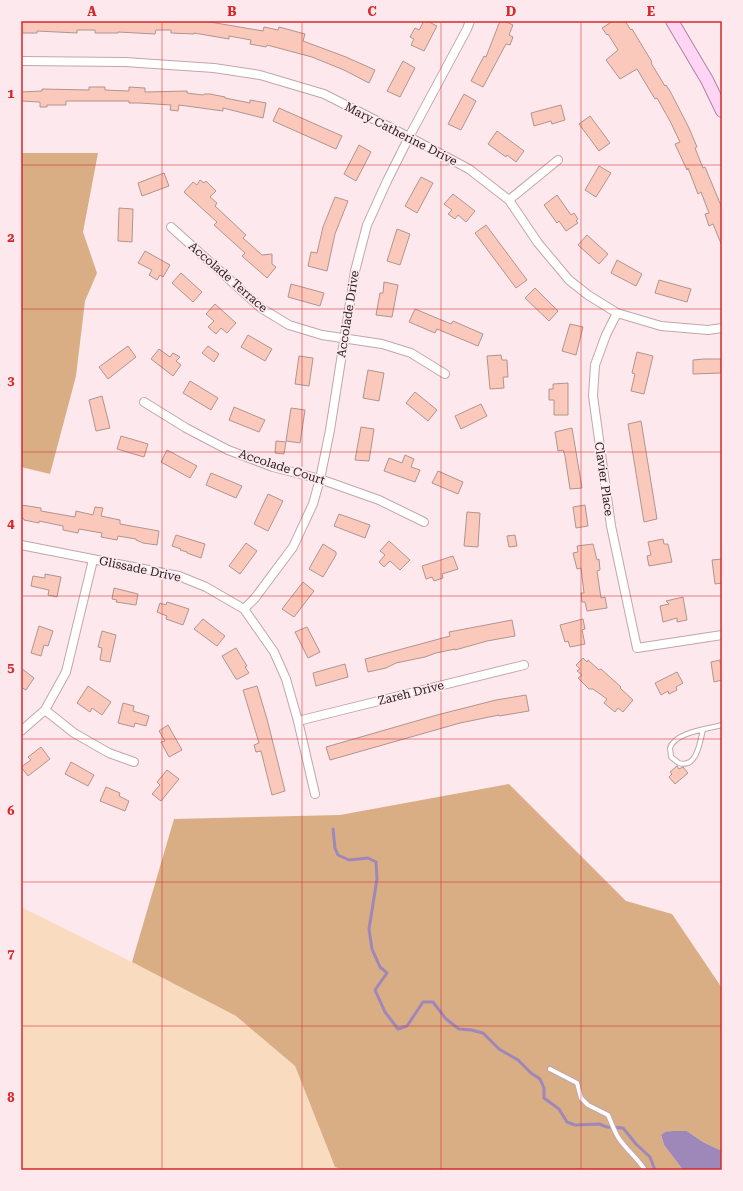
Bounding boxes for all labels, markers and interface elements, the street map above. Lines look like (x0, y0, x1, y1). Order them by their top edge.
text: A (87, 4, 97, 19)
text: B (227, 4, 237, 19)
text: C (367, 4, 377, 19)
text: D (506, 4, 516, 19)
text: E (647, 4, 655, 19)
text: 1 (7, 86, 15, 101)
street label: Mary Catherine Drive (342, 100, 460, 169)
text: 2 (7, 230, 15, 245)
street label: Accolade Terrace (186, 239, 271, 315)
street label: Accolade Drive (334, 269, 362, 359)
text: 3 (7, 373, 15, 388)
street label: Clavier Place (592, 441, 616, 517)
street label: Accolade Court (237, 446, 327, 488)
text: 4 (7, 516, 15, 531)
street label: Glissade Drive (98, 554, 183, 585)
text: 5 (7, 660, 15, 675)
street label: Zareh Drive (377, 678, 446, 708)
text: 6 (7, 803, 15, 818)
text: 7 (7, 946, 15, 961)
text: 8 (7, 1090, 15, 1105)

